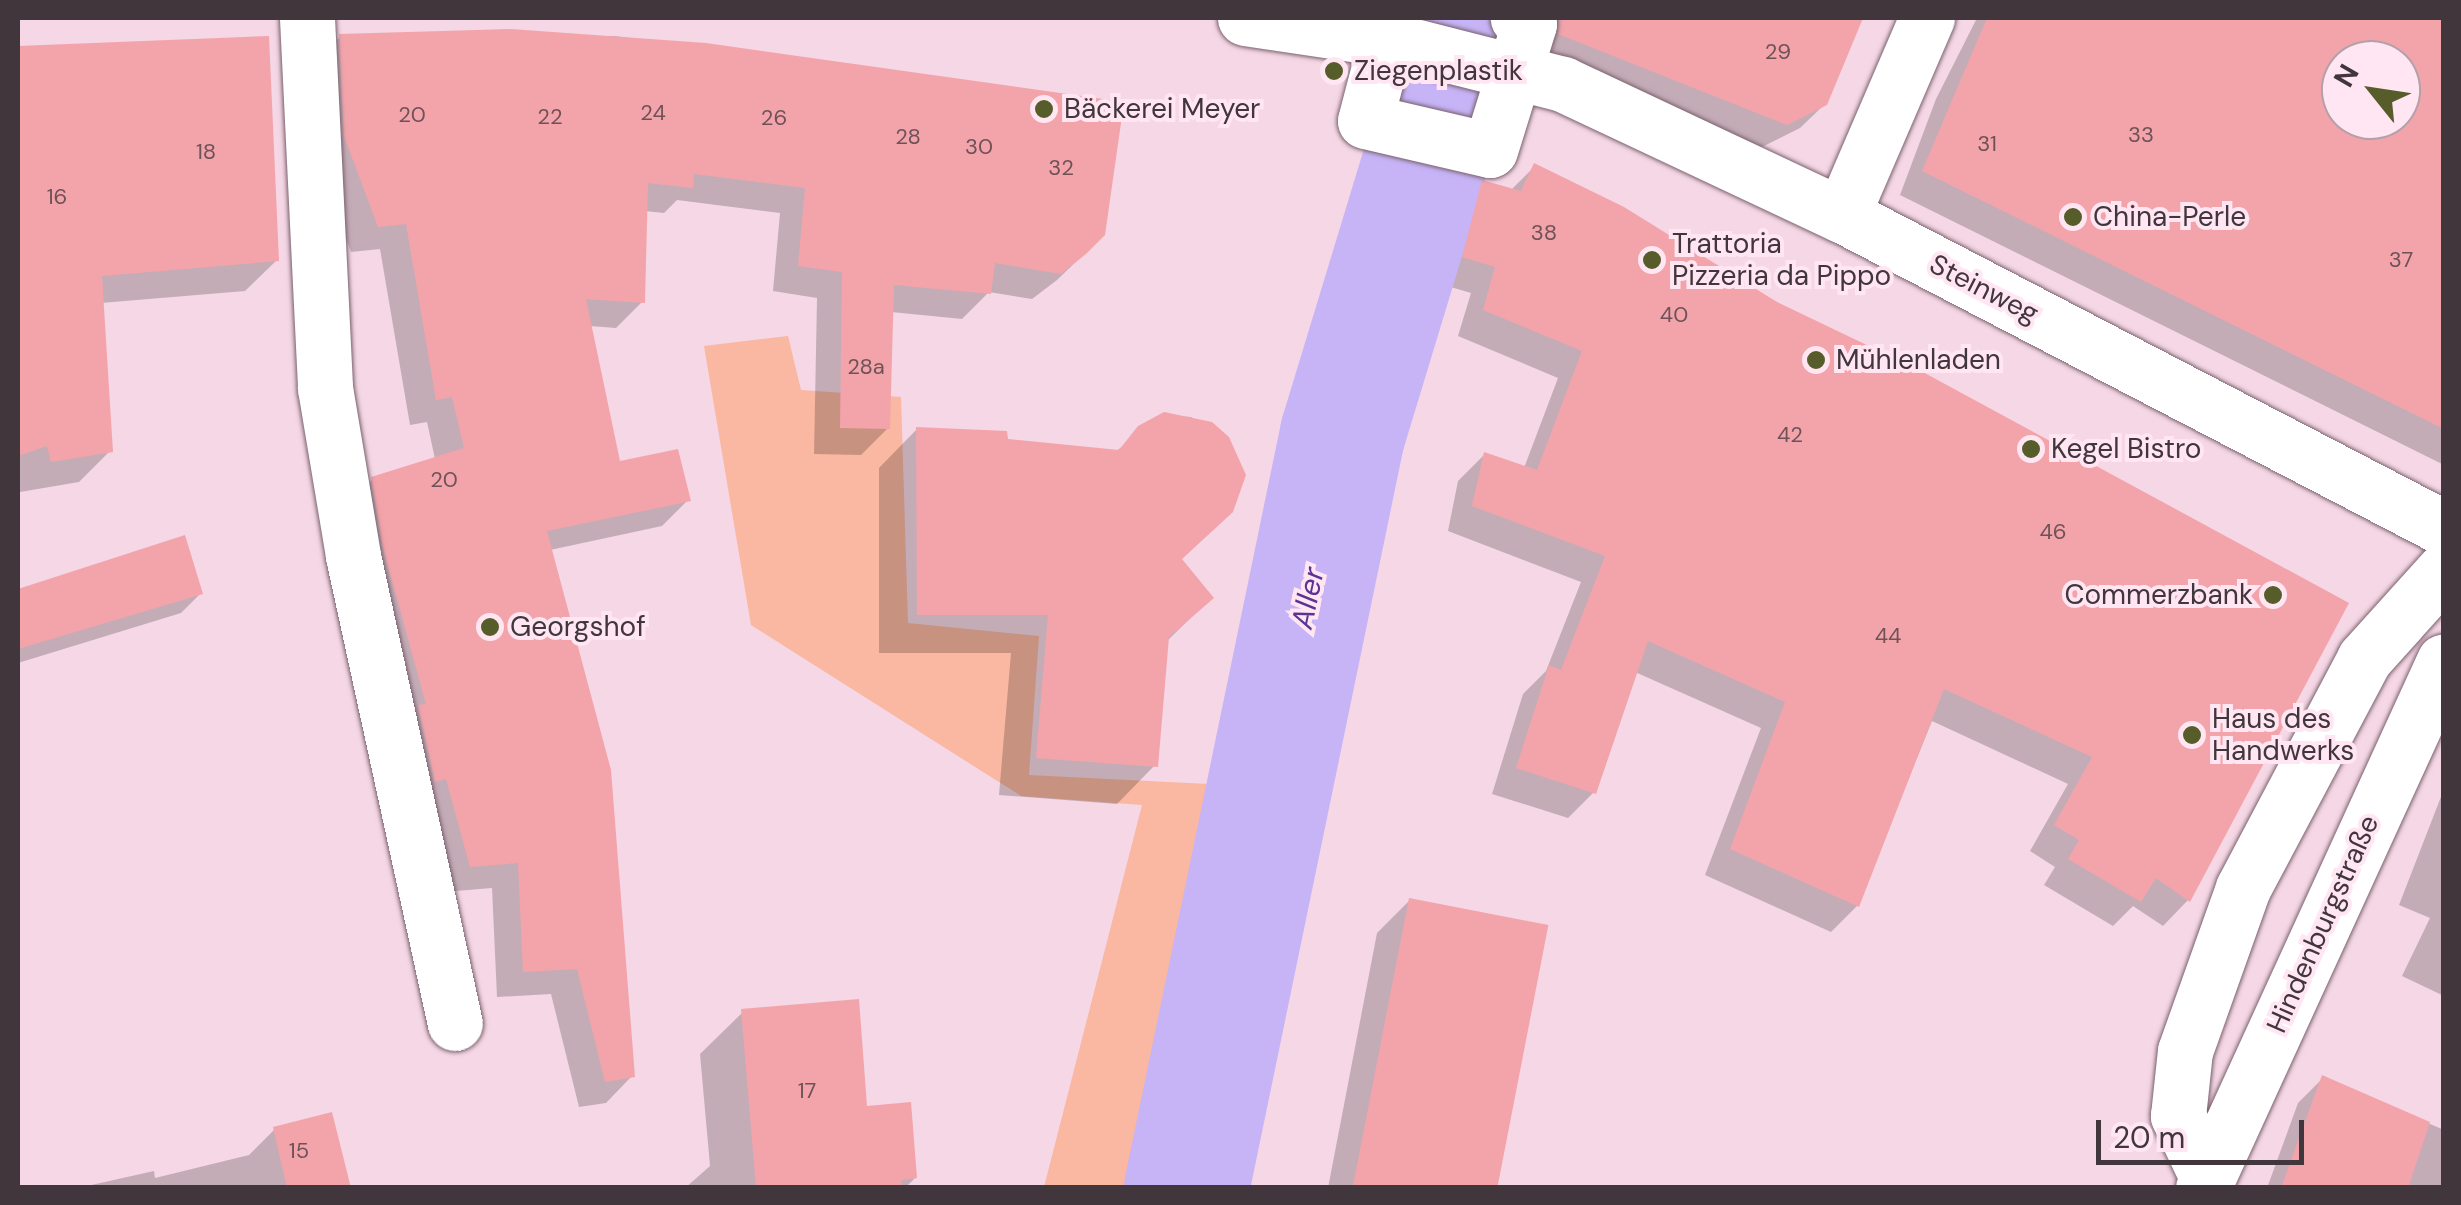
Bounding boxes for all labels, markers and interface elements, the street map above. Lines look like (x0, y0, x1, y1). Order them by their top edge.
house number: 29 (1765, 39, 1791, 65)
north arrow (2321, 40, 2421, 140)
place label: Ziegenplastik (1354, 54, 1523, 88)
text: N (2325, 58, 2367, 94)
marker: Ziegenplastik (1323, 60, 1345, 82)
place label: Bäckerei Meyer (1064, 92, 1260, 126)
marker: Bäckerei Meyer (1033, 98, 1055, 120)
house number: 24 (640, 100, 666, 126)
house number: 20 (398, 102, 426, 128)
house number: 22 (537, 104, 563, 130)
house number: 26 (761, 105, 787, 131)
house number: 33 (2128, 122, 2154, 148)
house number: 28 (895, 124, 921, 150)
house number: 31 (1977, 131, 1997, 157)
house number: 30 (965, 134, 993, 160)
house number: 18 (196, 139, 216, 165)
house number: 32 (1048, 155, 1074, 181)
house number: 16 (47, 184, 67, 210)
place label: China-Perle (2093, 200, 2246, 234)
marker: China-Perle (2062, 206, 2084, 228)
house number: 38 (1531, 220, 1557, 246)
place label: Trattoria Pizzeria da Pippo (1672, 227, 1891, 293)
street label: Steinweg (1924, 247, 2044, 331)
house number: 37 (2389, 247, 2413, 273)
marker: Trattoria Pizzeria da Pippo (1641, 249, 1663, 271)
house number: 40 (1660, 302, 1688, 328)
place label: Mühlenladen (1836, 343, 2001, 377)
marker: Mühlenladen (1805, 349, 1827, 371)
house number: 28a (847, 354, 885, 380)
house number: 42 (1777, 422, 1803, 448)
place label: Kegel Bistro (2051, 432, 2201, 466)
marker: Kegel Bistro (2020, 438, 2042, 460)
house number: 20 (430, 467, 458, 493)
house number: 46 (2039, 519, 2067, 545)
water label: Aller (1284, 564, 1332, 632)
place label: Commerzbank (2064, 578, 2253, 612)
marker: Commerzbank (2262, 584, 2284, 606)
place label: Georgshof (510, 610, 646, 644)
marker: Georgshof (479, 616, 501, 638)
house number: 44 (1875, 623, 1901, 649)
place label: Haus des Handwerks (2212, 702, 2354, 768)
marker: Haus des Handwerks (2181, 724, 2203, 746)
street label: Hindenburgstraße (2260, 810, 2386, 1038)
house number: 17 (798, 1078, 816, 1104)
scale bar (2101, 1100, 2308, 1162)
text: 20 m (2113, 1118, 2185, 1157)
house number: 15 (289, 1138, 309, 1164)

